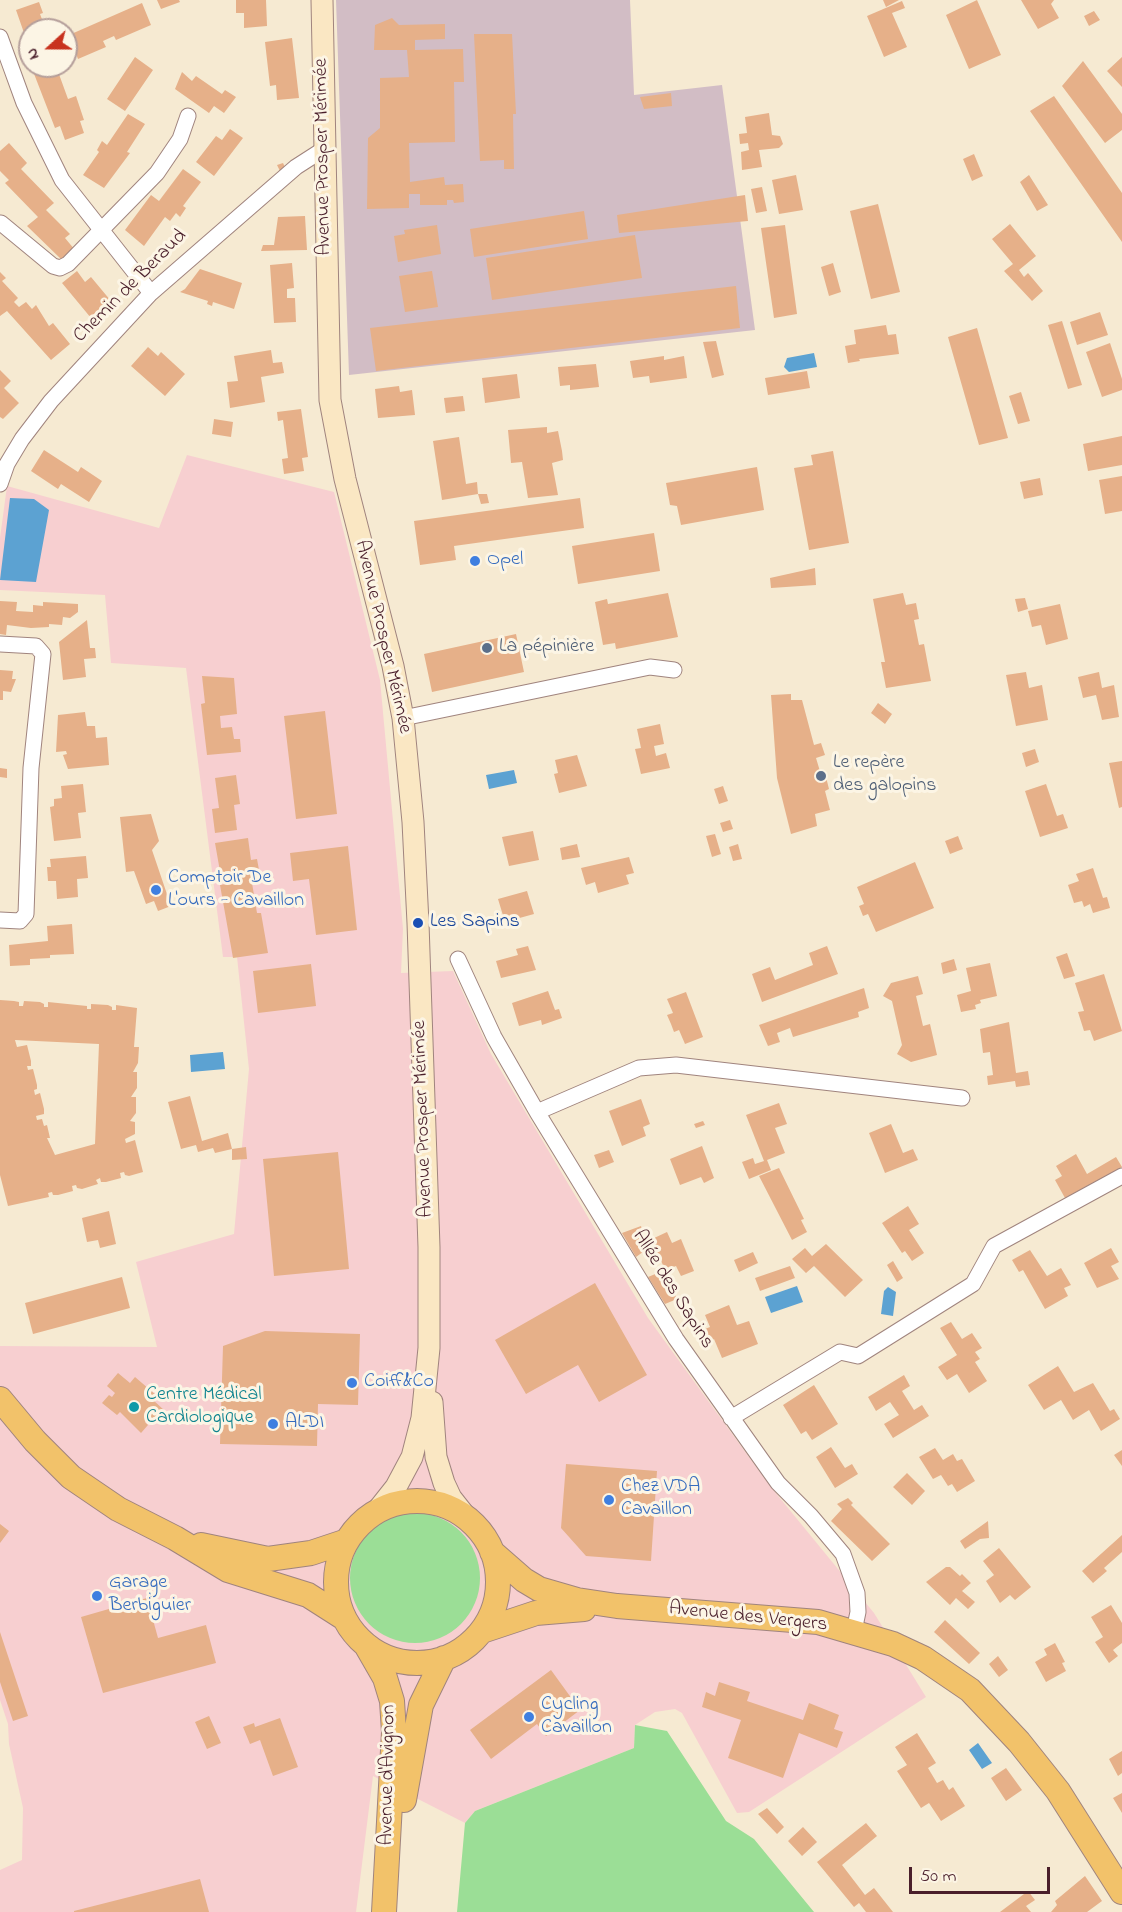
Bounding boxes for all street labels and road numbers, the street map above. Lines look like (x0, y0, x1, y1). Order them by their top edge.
street label: Avenue Prosper Mérimée (310, 58, 338, 256)
street label: Chemin de Beraud (69, 225, 193, 349)
street label: Avenue Prosper Mérimée (348, 538, 416, 736)
street label: Avenue Prosper Mérimée (409, 1020, 439, 1218)
street label: Allée des Sapins (626, 1226, 718, 1354)
street label: Avenue des Vergers (668, 1598, 828, 1638)
street label: Avenue d'Avignon (376, 1704, 402, 1846)

